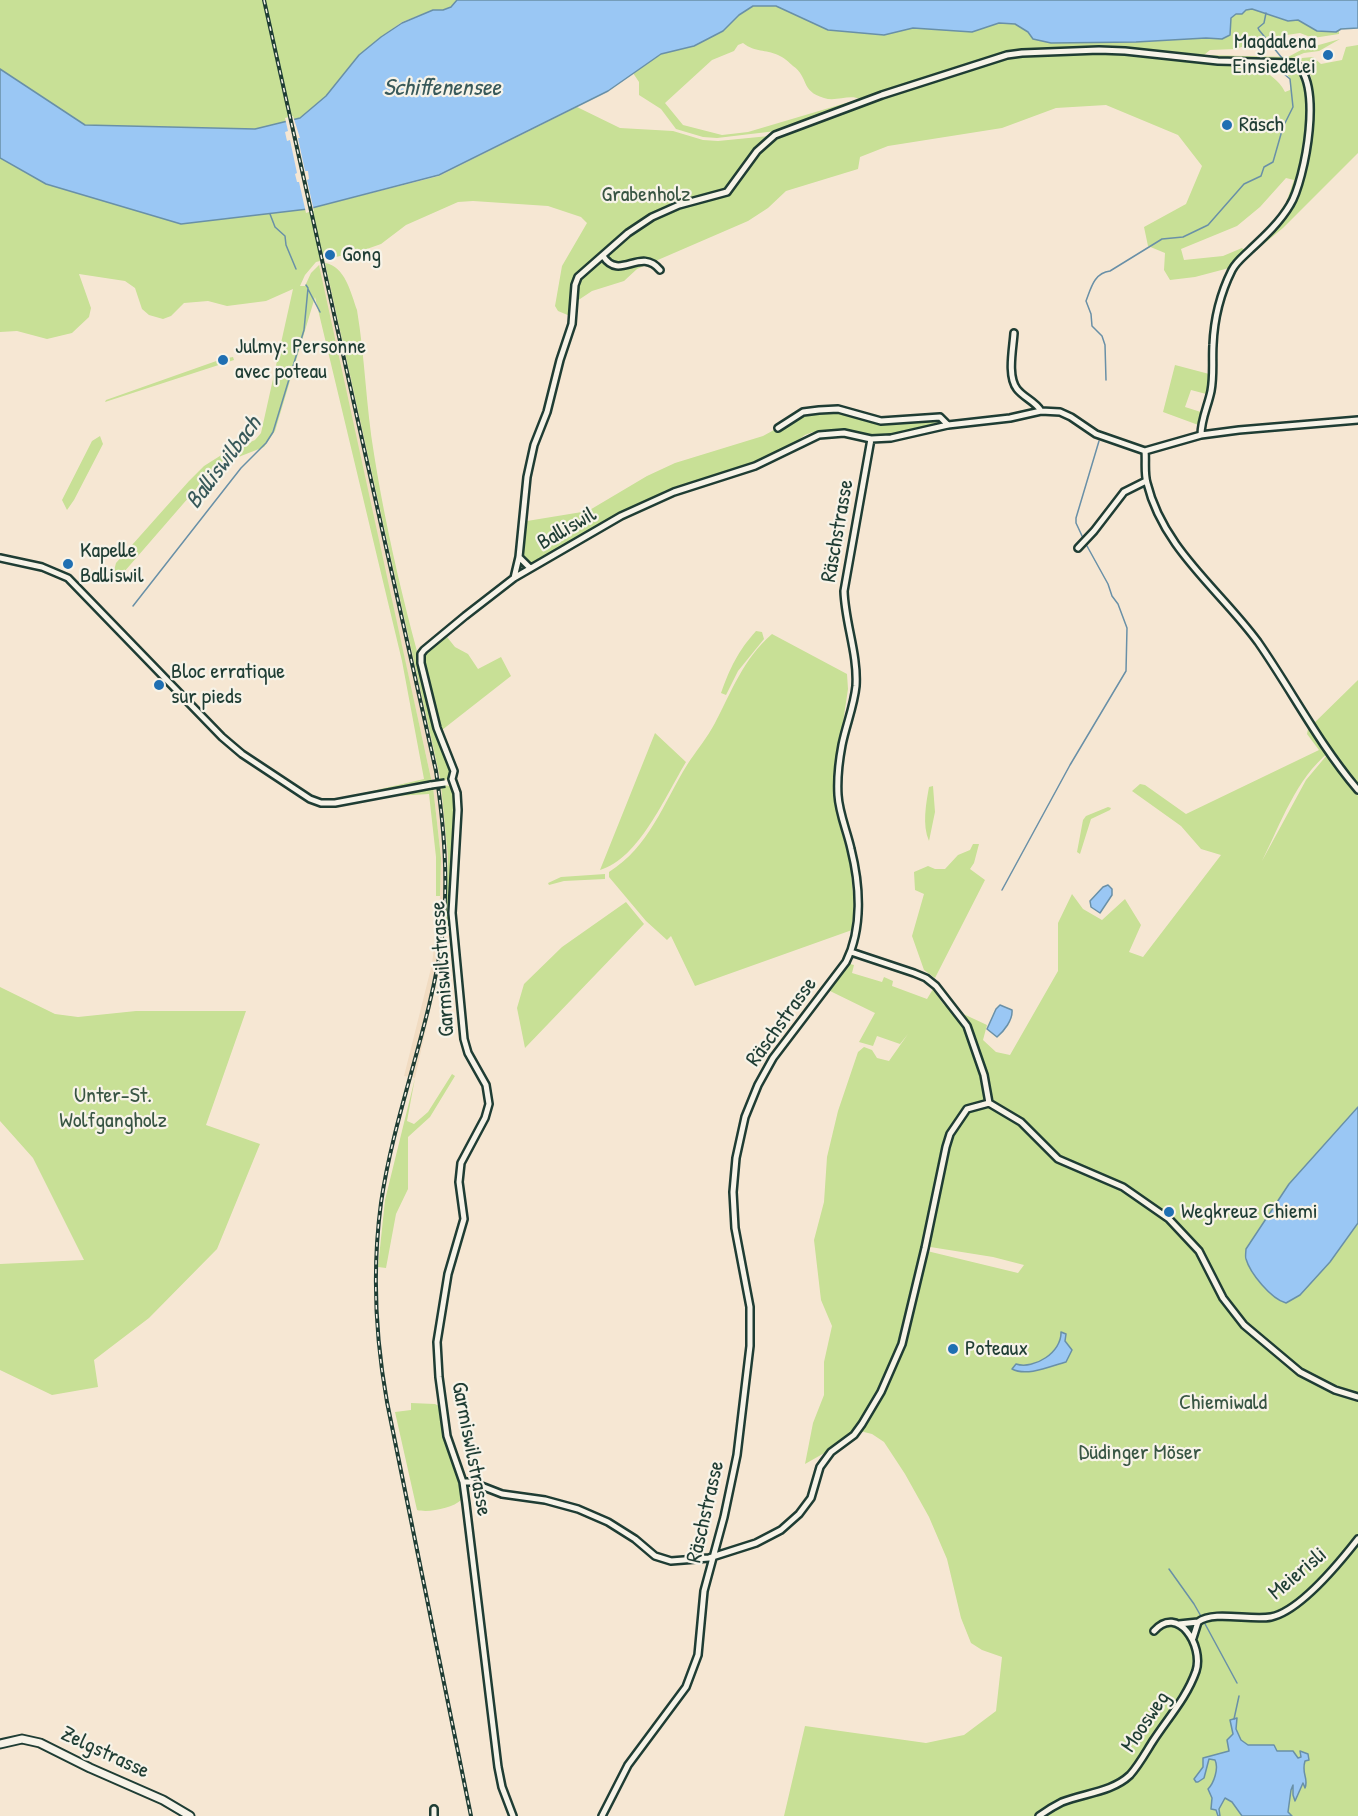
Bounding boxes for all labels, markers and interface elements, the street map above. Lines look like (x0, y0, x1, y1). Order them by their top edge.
place label: Magdalena Einsiedelei (1232, 29, 1316, 80)
marker: Magdalena Einsiedelei (1321, 48, 1335, 62)
water label: Schiffenensee (383, 75, 501, 103)
place label: Räsch (1239, 112, 1284, 138)
marker: Räsch (1220, 118, 1234, 132)
park label: Grabenholz (602, 182, 690, 208)
place label: Gong (342, 242, 381, 268)
marker: Gong (323, 248, 337, 262)
place label: Julmy: Personne avec poteau (235, 334, 366, 386)
marker: Julmy: Personne avec poteau (216, 353, 230, 367)
water label: Balliswilbach (180, 411, 268, 515)
street label: Räschstrasse (816, 478, 860, 584)
street label: Balliswil (533, 502, 601, 556)
place label: Kapelle Balliswil (80, 538, 144, 590)
marker: Kapelle Balliswil (61, 557, 75, 571)
place label: Bloc erratique sur pieds (171, 659, 285, 710)
marker: Bloc erratique sur pieds (152, 678, 166, 692)
street label: Garmiswilstrasse (425, 900, 461, 1038)
street label: Räschstrasse (741, 972, 823, 1072)
park label: Unter-St. Wolfgangholz (59, 1083, 167, 1134)
place label: Wegkreuz Chiemi (1181, 1199, 1318, 1225)
marker: Wegkreuz Chiemi (1162, 1205, 1176, 1219)
place label: Poteaux (965, 1336, 1028, 1362)
marker: Poteaux (946, 1342, 960, 1356)
street label: Garmiswilstrasse (445, 1380, 497, 1518)
park label: Chiemiwald (1179, 1390, 1267, 1416)
park label: Düdinger Möser (1079, 1440, 1201, 1466)
street label: Räschstrasse (681, 1459, 731, 1565)
street label: Meierisli (1263, 1542, 1333, 1606)
street label: Moosweg (1116, 1686, 1176, 1758)
street label: Zelgstrasse (57, 1721, 153, 1785)

